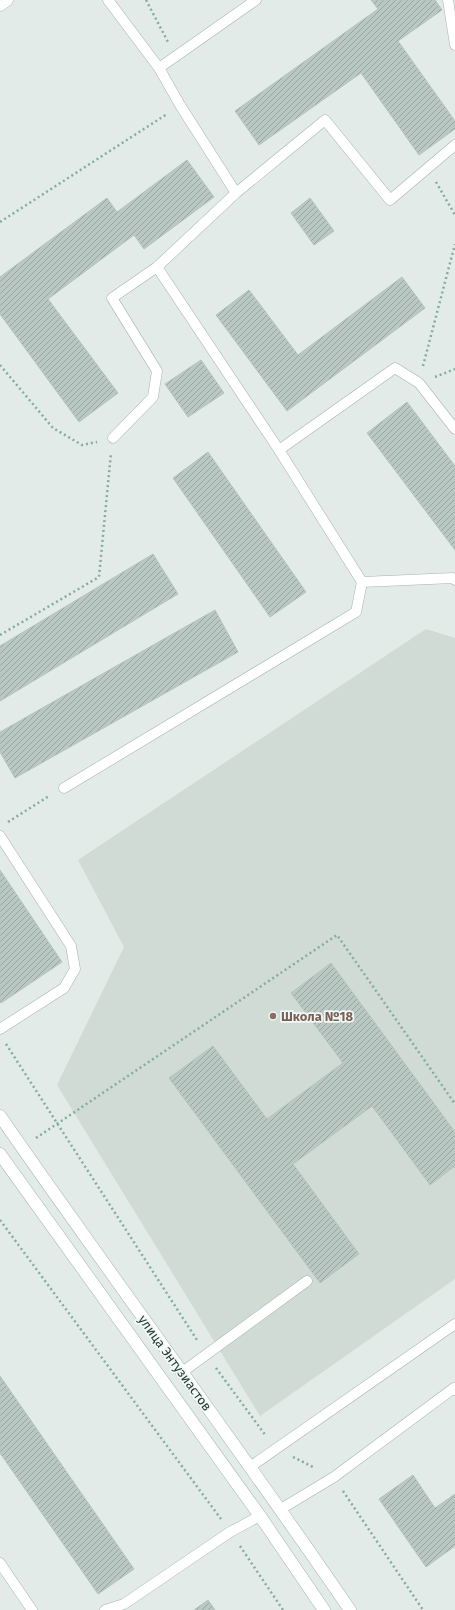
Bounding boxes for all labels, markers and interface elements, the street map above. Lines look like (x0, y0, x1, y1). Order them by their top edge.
place label: Школа №18 (281, 1009, 354, 1024)
marker: Школа №18 (268, 1011, 278, 1021)
street label: улица Энтузиастов (135, 1312, 215, 1414)

